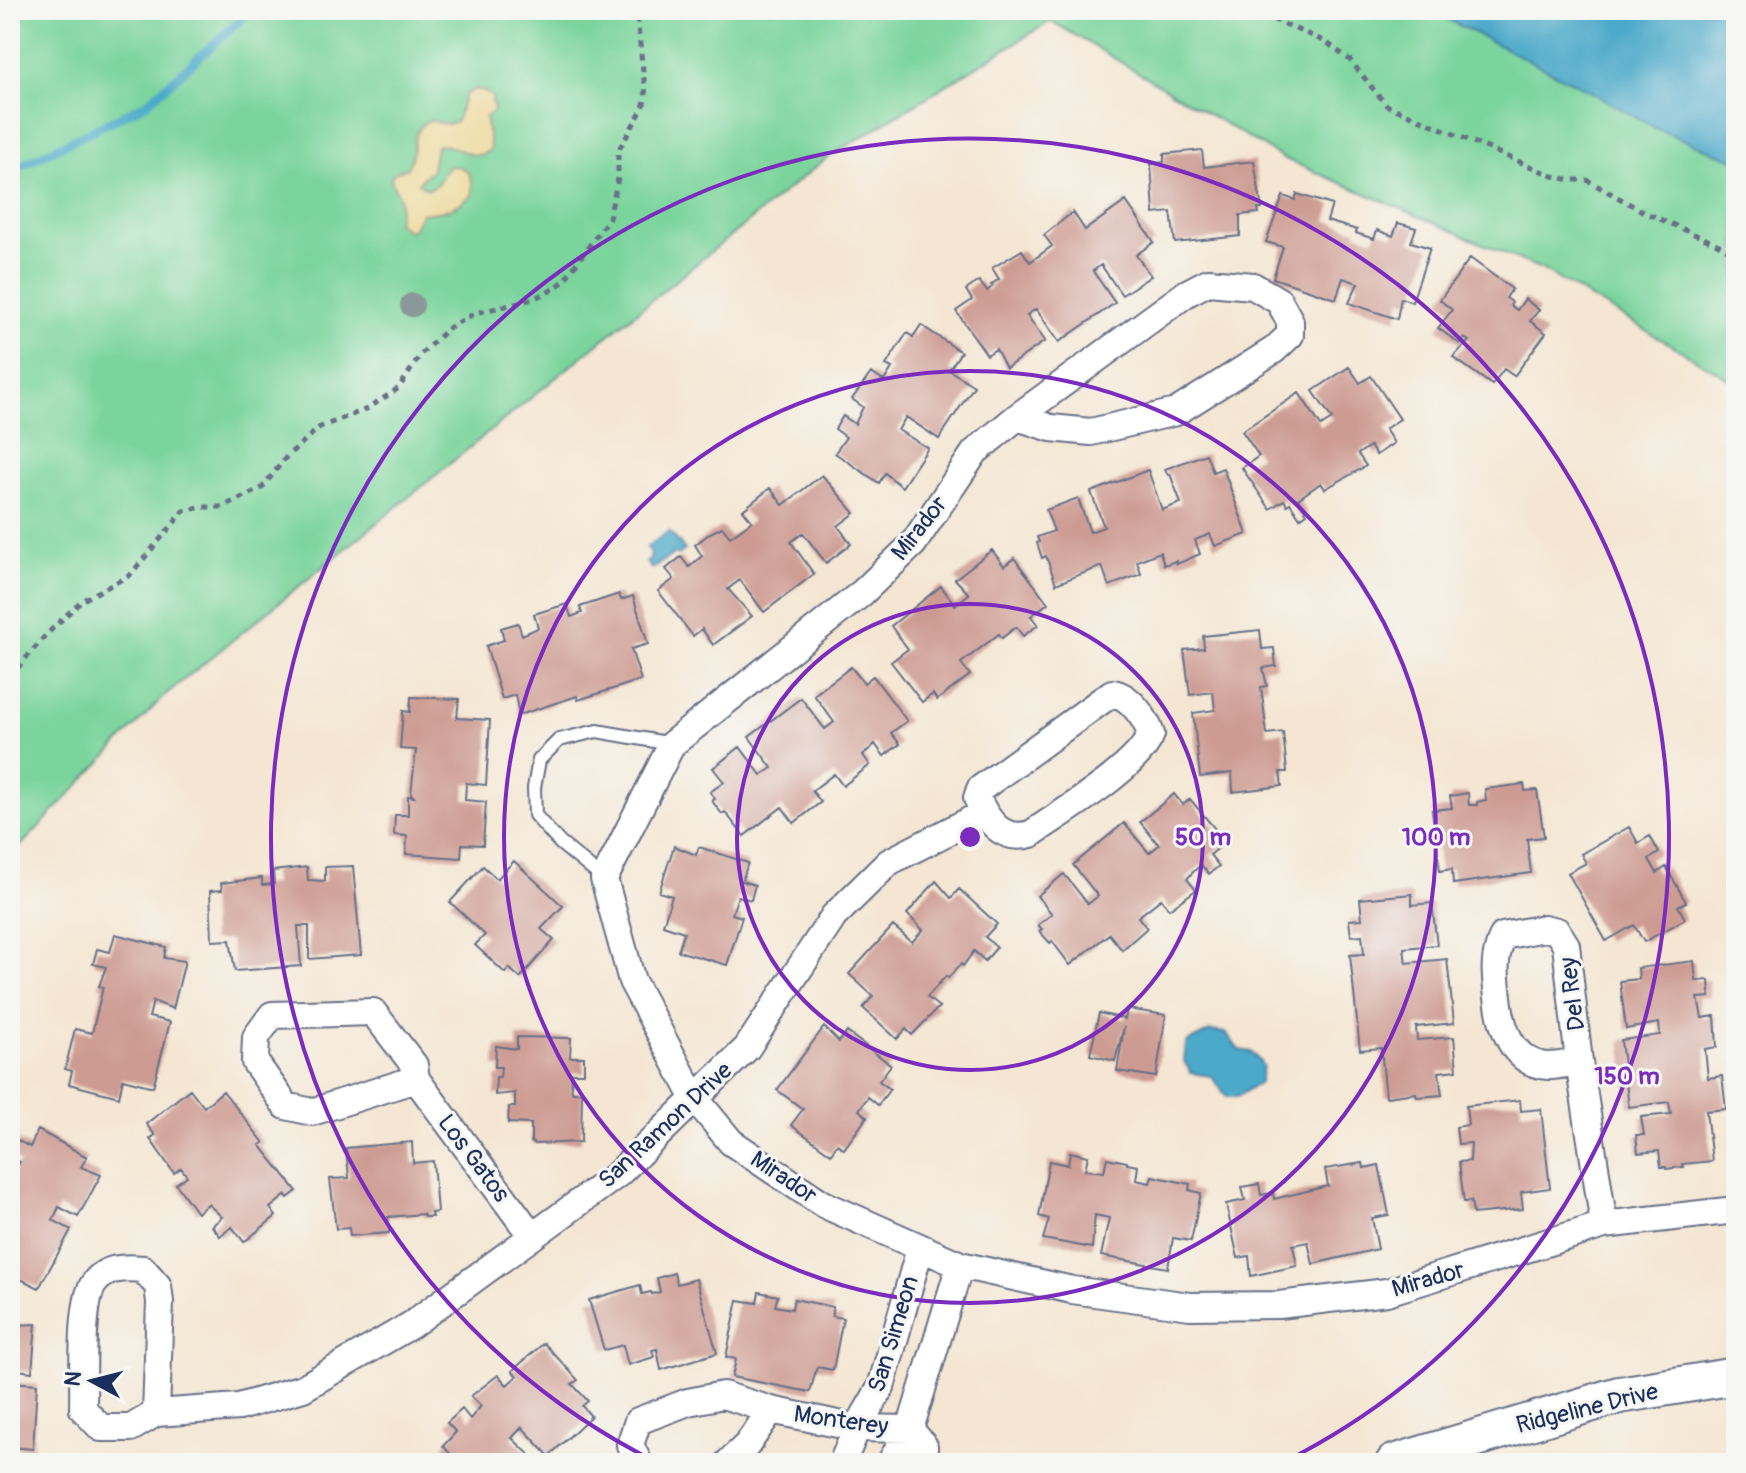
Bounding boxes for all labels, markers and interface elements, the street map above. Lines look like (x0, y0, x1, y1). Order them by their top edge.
street label: Mirador (885, 490, 954, 566)
centre of rings (956, 823, 984, 851)
text: 50 m (1175, 823, 1231, 852)
text: 100 m (1402, 823, 1470, 852)
street label: Del Rey (1554, 956, 1591, 1032)
street label: San Ramon Drive (592, 1056, 738, 1195)
text: 150 m (1594, 1062, 1660, 1091)
street label: Los Gatos (431, 1109, 516, 1208)
street label: Mirador (745, 1145, 823, 1210)
street label: Mirador (1389, 1255, 1468, 1304)
street label: San Simeon (862, 1272, 925, 1396)
north arrow (52, 1341, 132, 1421)
text: N (58, 1369, 88, 1388)
street label: Ridgeline Drive (1513, 1377, 1661, 1440)
street label: Monterey (792, 1400, 890, 1441)

